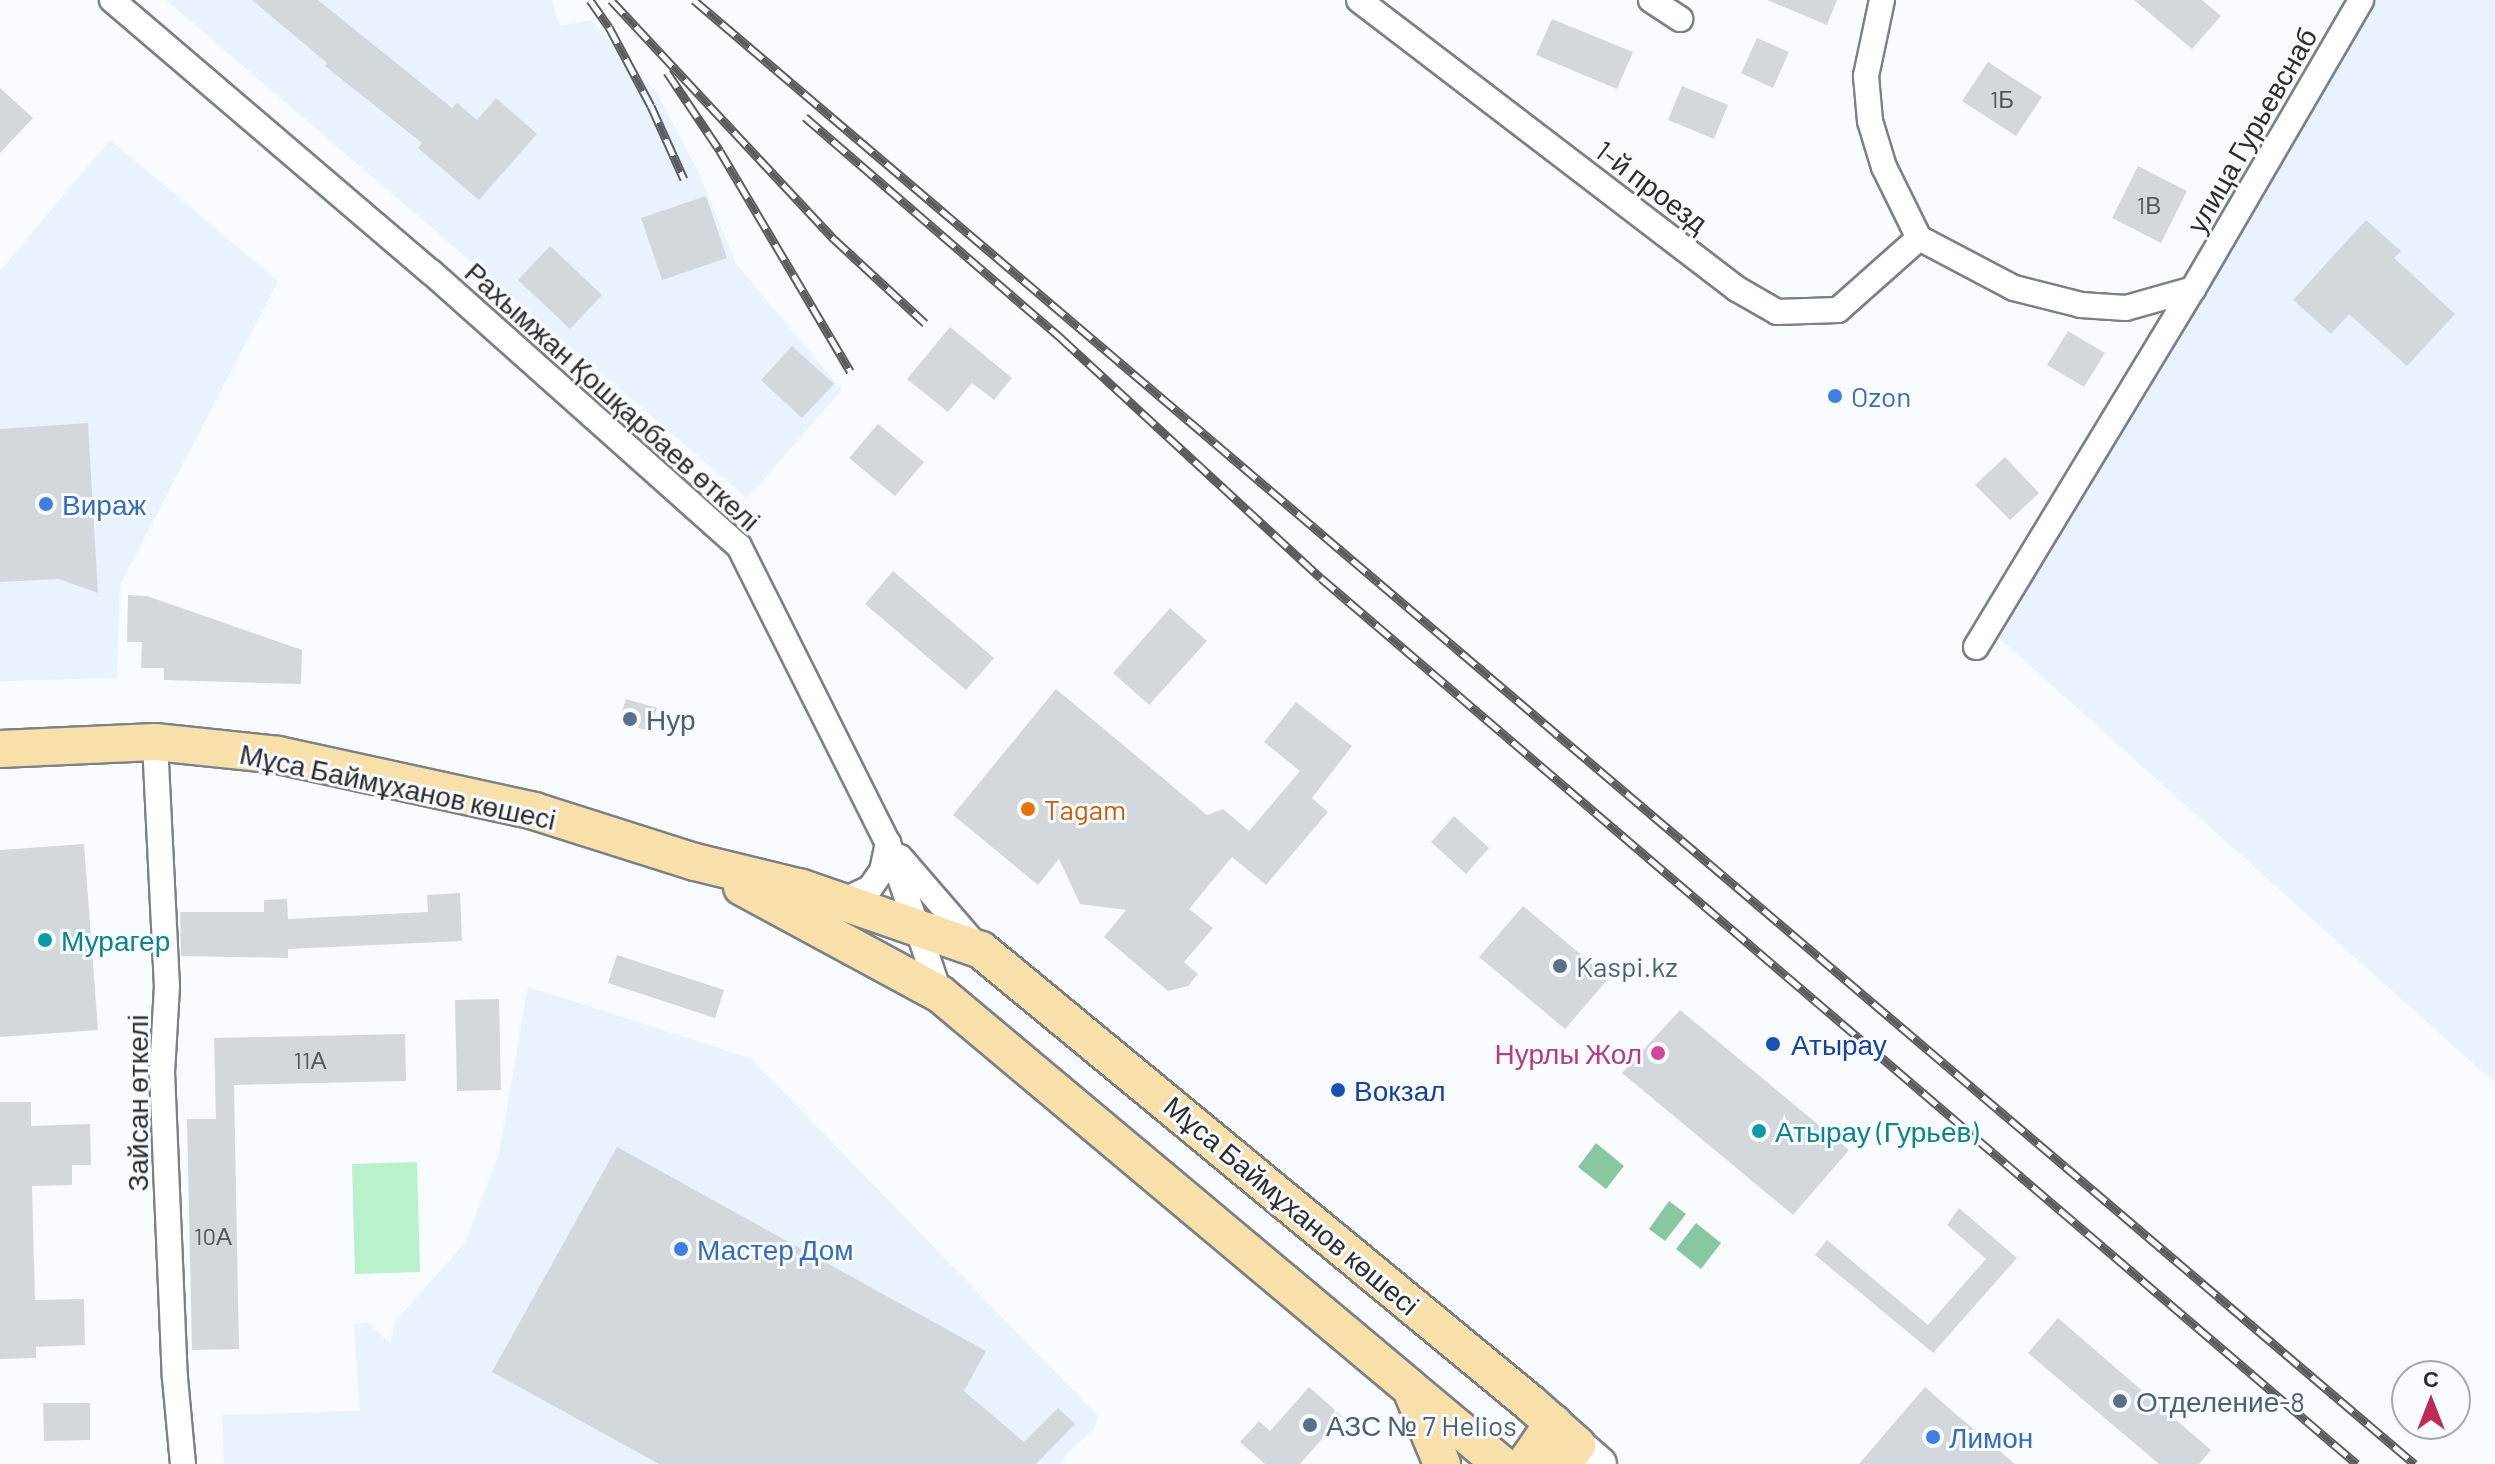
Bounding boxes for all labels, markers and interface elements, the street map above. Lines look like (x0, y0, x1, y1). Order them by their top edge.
street label: улица Гурьевснаб (2179, 22, 2323, 238)
house number: 1Б (1990, 85, 2014, 113)
street label: 1-й проезд (1589, 133, 1715, 239)
house number: 1В (2137, 191, 2161, 219)
street label: Рахымжан Қошқарбаев өткелі (459, 255, 767, 537)
place label: Ozon (1851, 379, 1911, 413)
marker: Ozon (1826, 387, 1844, 405)
place label: Вираж (62, 487, 146, 521)
marker: Вираж (37, 495, 55, 513)
place label: Нур (646, 702, 695, 736)
marker: Нур (621, 710, 639, 728)
street label: Мұса Баймұханов көшесі (237, 736, 559, 836)
place label: Tagam (1044, 792, 1126, 826)
marker: Tagam (1019, 800, 1037, 818)
place label: Мурагер (61, 923, 170, 957)
marker: Мурагер (36, 931, 54, 949)
place label: Kaspi.kz (1576, 949, 1678, 983)
marker: Kaspi.kz (1551, 957, 1569, 975)
street label: Зайсан өткелі (120, 1015, 154, 1191)
place label: Атырау (1791, 1027, 1887, 1061)
marker: Атырау (1762, 1033, 1784, 1055)
place label: Нурлы Жол (1495, 1036, 1642, 1070)
marker: Нурлы Жол (1649, 1044, 1667, 1062)
house number: 11А (294, 1046, 326, 1074)
place label: Вокзал (1354, 1073, 1446, 1107)
marker: Вокзал (1329, 1081, 1347, 1099)
street label: Мұса Баймұханов көшесі (1158, 1089, 1426, 1321)
place label: Атырау (Гурьев) (1775, 1114, 1979, 1148)
marker: Атырау (Гурьев) (1750, 1122, 1768, 1140)
house number: 10А (194, 1222, 232, 1250)
place label: Мастер Дом (697, 1232, 854, 1266)
marker: Мастер Дом (672, 1240, 690, 1258)
north arrow (2391, 1360, 2471, 1440)
text: С (2423, 1365, 2439, 1391)
place label: Отделение-8 (2136, 1384, 2305, 1418)
marker: Отделение-8 (2111, 1392, 2129, 1410)
place label: АЗС № 7 Helios (1326, 1408, 1517, 1442)
marker: АЗС № 7 Helios (1301, 1416, 1319, 1434)
place label: Лимон (1949, 1420, 2033, 1454)
marker: Лимон (1924, 1428, 1942, 1446)

